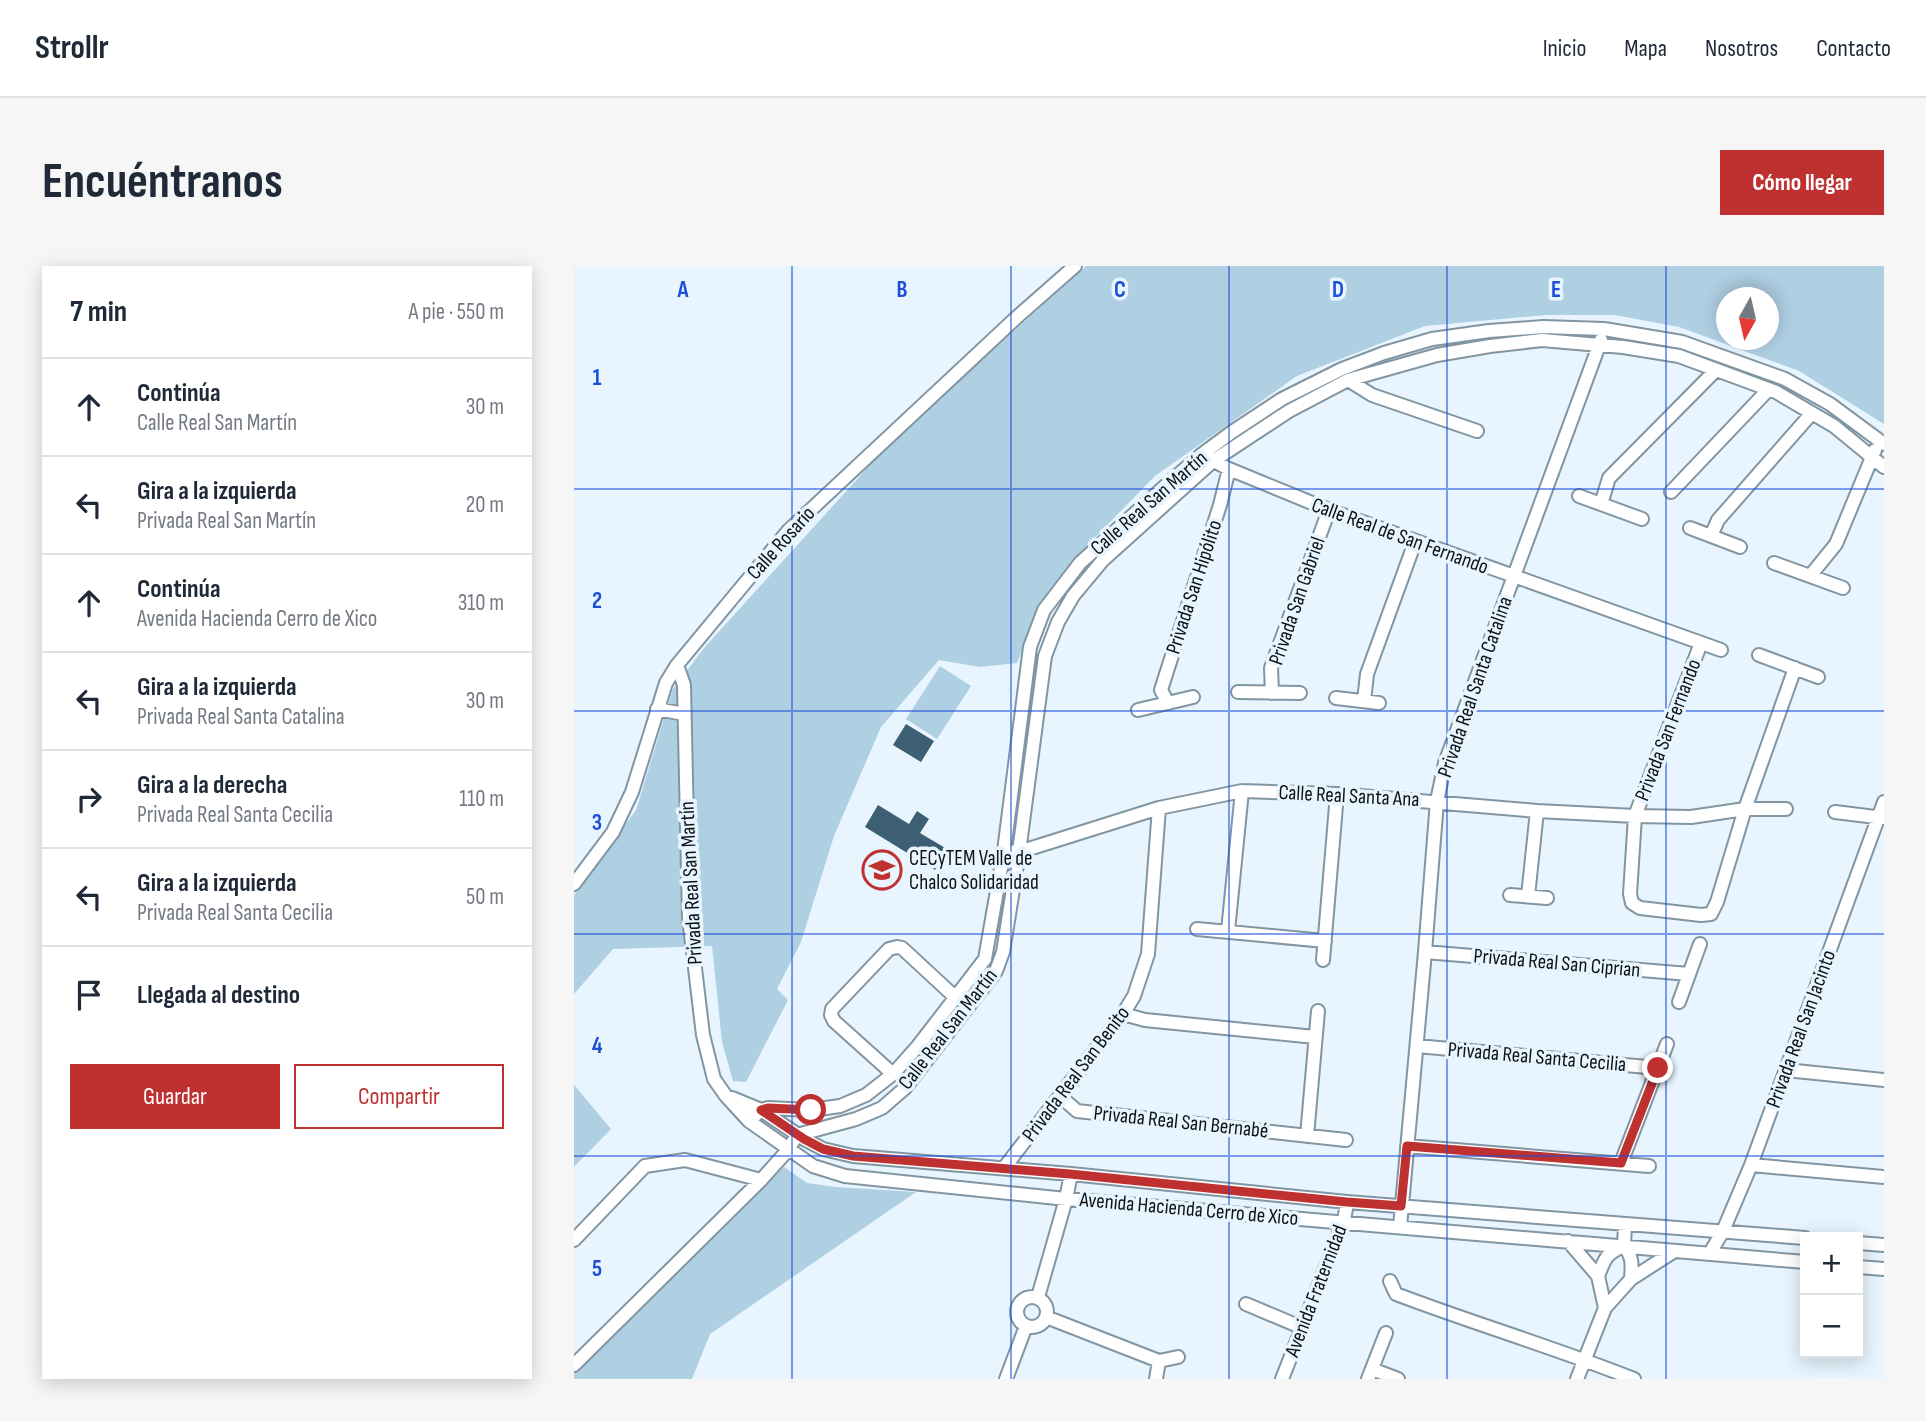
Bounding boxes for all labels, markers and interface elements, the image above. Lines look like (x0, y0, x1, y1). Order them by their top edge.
text: Strollr (35, 28, 109, 68)
text: Inicio (1543, 34, 1586, 63)
text: Mapa (1624, 34, 1667, 63)
text: Nosotros (1705, 34, 1778, 63)
text: Contacto (1816, 34, 1891, 63)
button: Cómo llegar (1720, 150, 1884, 215)
text: Encuéntranos (42, 153, 283, 212)
text: A (677, 276, 690, 304)
text: B (897, 276, 908, 304)
text: C (1114, 276, 1126, 304)
text: D (1332, 276, 1344, 304)
text: E (1551, 276, 1561, 304)
north arrow (1716, 287, 1779, 350)
text: 7 min (70, 294, 127, 330)
text: A pie · 550 m (408, 298, 504, 326)
text: 1 (592, 364, 602, 392)
text: Continúa (137, 378, 221, 409)
icon: ahead (70, 388, 108, 426)
text: 30 m (466, 393, 504, 421)
text: Calle Real San Martín (137, 409, 297, 437)
street label: Calle Real San Martín (1086, 446, 1212, 560)
text: Gira a la izquierda (137, 476, 297, 507)
icon: left (70, 486, 108, 524)
text: 20 m (466, 491, 504, 519)
street label: Calle Real de San Fernando (1308, 492, 1492, 580)
street label: Calle Rosario (742, 501, 820, 585)
text: Privada Real San Martín (137, 507, 316, 535)
street label: Privada San Hipólito (1161, 517, 1227, 657)
street label: Privada San Gabriel (1263, 534, 1331, 668)
text: Continúa (137, 574, 221, 605)
icon: ahead (70, 584, 108, 622)
text: 2 (592, 587, 602, 615)
text: 310 m (458, 589, 504, 617)
street label: Privada Real Santa Catalina (1432, 593, 1518, 781)
text: Avenida Hacienda Cerro de Xico (137, 605, 377, 633)
street label: Privada San Fernando (1629, 656, 1707, 804)
text: Gira a la izquierda (137, 672, 297, 703)
icon: left (70, 682, 108, 720)
text: 30 m (466, 687, 504, 715)
text: Privada Real Santa Catalina (137, 703, 345, 731)
text: Gira a la derecha (137, 770, 287, 801)
icon: right (70, 780, 108, 818)
street label: Calle Real Santa Ana (1278, 780, 1420, 812)
text: 110 m (459, 785, 504, 813)
text: Privada Real Santa Cecilia (137, 801, 333, 829)
street label: Privada Real San Martín (674, 801, 708, 965)
text: 3 (592, 809, 602, 837)
place label: CECyTEM Valle de Chalco Solidaridad (909, 846, 1039, 895)
school or university icon: CECyTEM Valle de Chalco Solidaridad (861, 849, 903, 891)
text: Gira a la izquierda (137, 868, 297, 899)
icon: left (70, 878, 108, 916)
text: 50 m (466, 883, 504, 911)
text: Privada Real Santa Cecilia (137, 899, 333, 927)
street label: Privada Real San Ciprian (1473, 943, 1641, 983)
street label: Privada Real San Jacinto (1761, 947, 1841, 1111)
street label: Calle Real San Martín (893, 964, 1003, 1094)
icon: arrive (70, 976, 108, 1014)
text: Llegada al destino (137, 980, 300, 1011)
street label: Privada Real San Benito (1017, 1001, 1135, 1147)
text: 4 (592, 1032, 603, 1060)
street label: Privada Real Santa Cecilia (1447, 1037, 1627, 1077)
route end (1642, 1052, 1673, 1083)
button: Guardar (70, 1064, 280, 1129)
button: Compartir (294, 1064, 504, 1129)
route start (795, 1094, 826, 1125)
street label: Privada Real San Bernabé (1092, 1100, 1270, 1144)
street label: Avenida Hacienda Cerro de Xico (1078, 1187, 1299, 1231)
street label: Avenida Fraternidad (1279, 1222, 1353, 1361)
map controls (1800, 1232, 1863, 1358)
button: + (1800, 1232, 1863, 1295)
text: 5 (592, 1255, 602, 1283)
button: − (1800, 1295, 1863, 1358)

